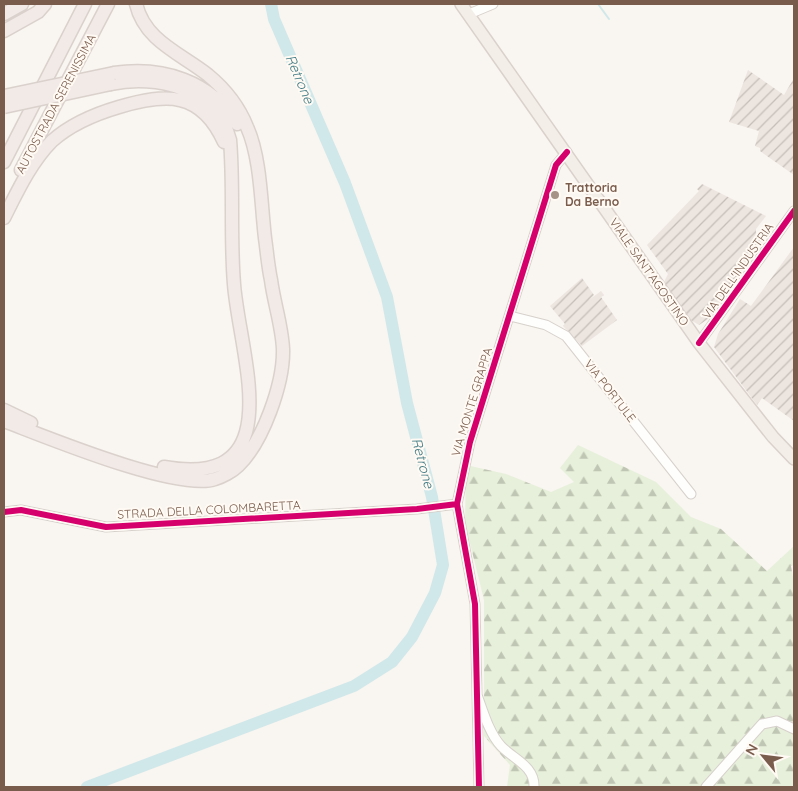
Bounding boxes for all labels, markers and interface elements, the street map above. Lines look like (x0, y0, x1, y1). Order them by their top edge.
street label: AUTOSTRADA SERENISSIMA (12, 31, 99, 176)
water label: Retrone (282, 52, 319, 107)
place label: Trattoria Da Berno (565, 180, 620, 209)
marker: Trattoria Da Berno (549, 189, 561, 201)
street label: VIALE SANT'AGOSTINO (607, 215, 692, 329)
street label: VIA DELL'INDUSTRIA (699, 219, 777, 322)
street label: VIA MONTE GRAPPA (448, 345, 495, 458)
street label: VIA PORTULE (581, 356, 640, 425)
water label: Retrone (408, 436, 439, 491)
street label: STRADA DELLA COLOMBARETTA (117, 497, 301, 522)
north arrow (738, 731, 788, 781)
text: N (741, 741, 762, 759)

